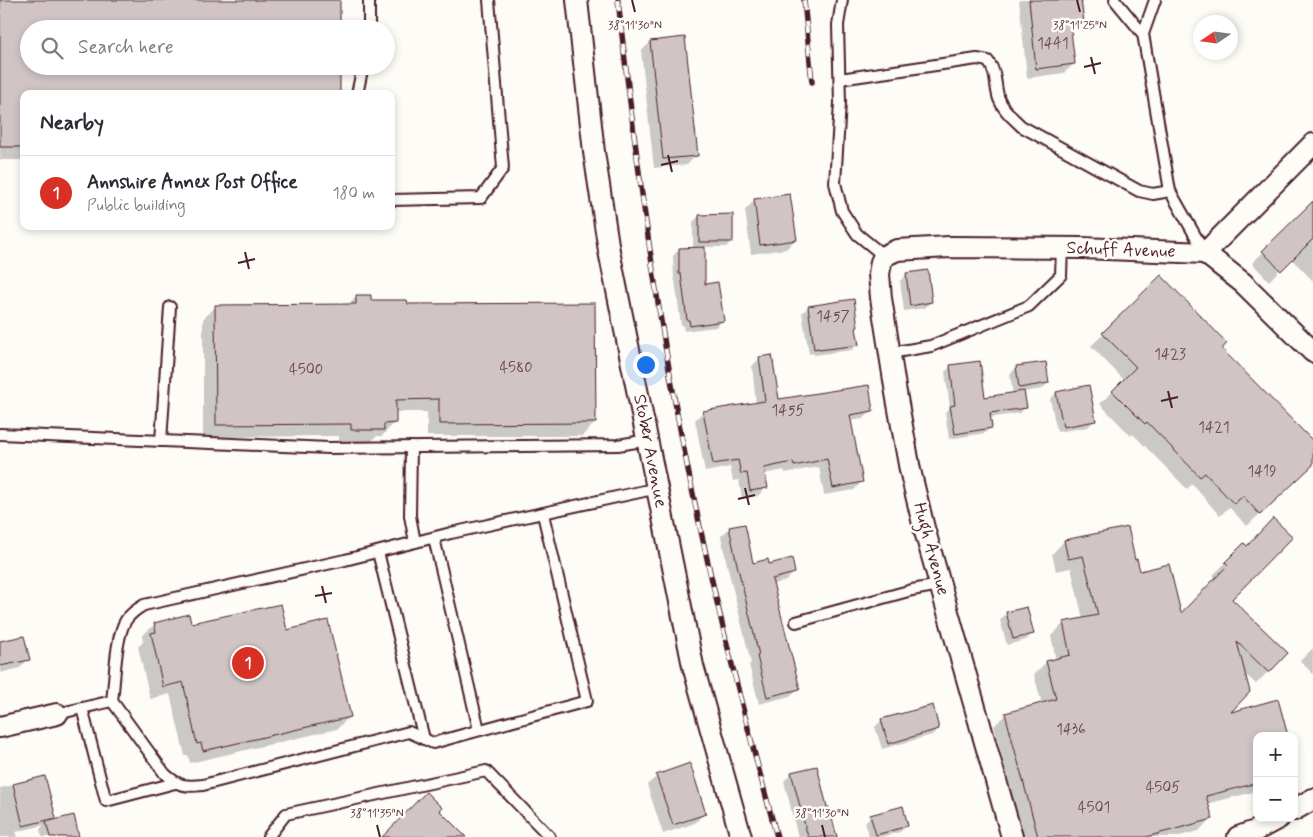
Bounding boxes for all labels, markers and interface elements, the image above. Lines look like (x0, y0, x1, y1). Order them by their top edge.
north arrow (1193, 15, 1238, 60)
text: 38°11'30"N (608, 18, 662, 34)
text: 38°11'25"N (1053, 18, 1107, 34)
search box (20, 20, 395, 75)
icon: search (38, 34, 66, 62)
house number: 1441 (1037, 34, 1069, 54)
text: Search here (78, 35, 174, 60)
text: Nearby (40, 109, 104, 137)
text: Annshire Annex Post Office (87, 170, 298, 195)
text: 1 (52, 183, 60, 204)
text: 180 m (332, 183, 375, 204)
text: Public building (87, 195, 186, 216)
street label: Schuff Avenue (1066, 236, 1176, 264)
house number: 1457 (816, 307, 850, 327)
house number: 1423 (1154, 345, 1186, 365)
your location (633, 352, 659, 378)
house number: 4580 (499, 358, 533, 378)
house number: 4500 (289, 360, 323, 380)
street label: Stober Avenue (627, 392, 673, 510)
house number: 1455 (771, 401, 805, 421)
house number: 1421 (1198, 418, 1230, 438)
house number: 1419 (1247, 462, 1277, 482)
street label: Hugh Avenue (905, 500, 955, 599)
pin: 1 (232, 644, 264, 682)
house number: 1436 (1056, 720, 1086, 740)
map controls (1253, 732, 1298, 822)
button: + (1253, 732, 1298, 777)
button: − (1253, 777, 1298, 822)
house number: 4505 (1146, 778, 1180, 798)
house number: 4501 (1078, 798, 1110, 818)
text: 38°11'35"N (350, 806, 404, 822)
text: 38°11'30"N (795, 806, 849, 822)

